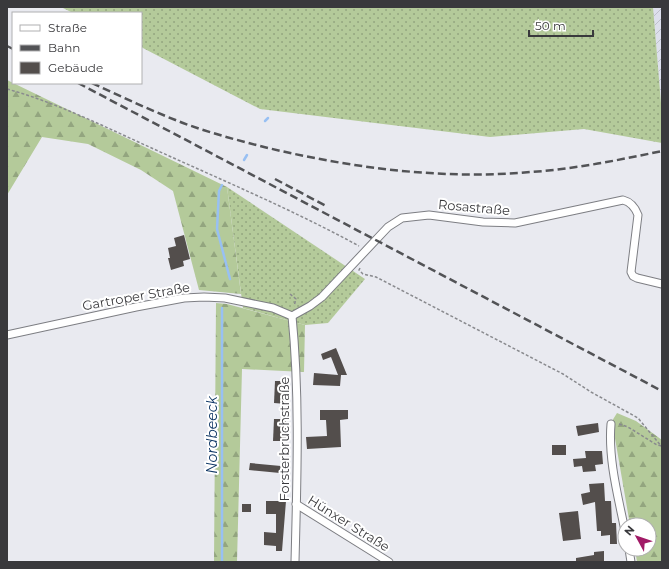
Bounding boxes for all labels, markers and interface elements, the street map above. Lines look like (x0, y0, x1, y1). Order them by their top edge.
legend (12, 12, 142, 84)
scale bar (529, 12, 593, 38)
text: 50 m (535, 18, 566, 33)
text: Straße (48, 20, 87, 35)
text: Bahn (48, 40, 80, 55)
text: Gebäude (48, 60, 103, 75)
street label: Rosastraße (437, 196, 511, 218)
street label: Gartroper Straße (81, 279, 191, 313)
street label: Forsterbruchstraße (276, 376, 292, 501)
water label: Nordbeeck (203, 396, 221, 474)
street label: Hünxer Straße (305, 491, 393, 555)
north arrow (617, 517, 657, 557)
text: N (621, 523, 638, 538)

